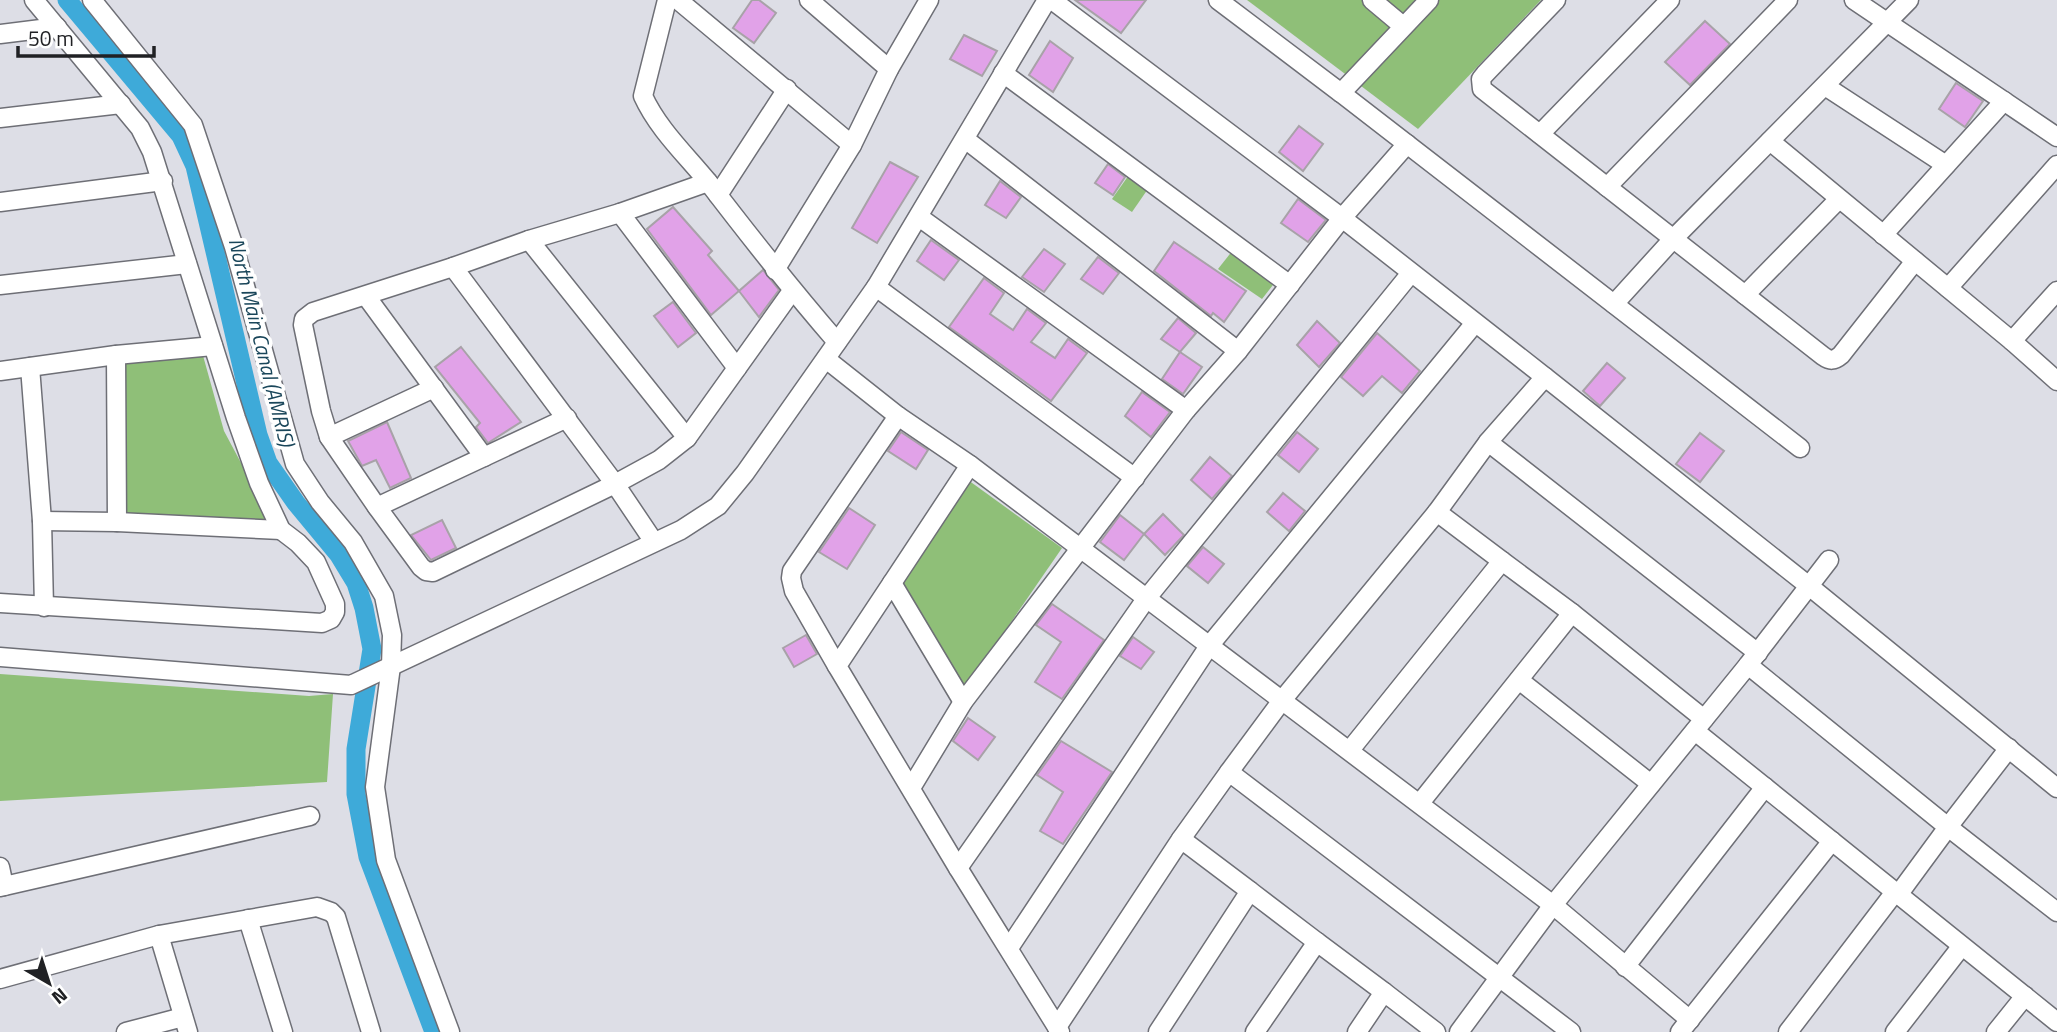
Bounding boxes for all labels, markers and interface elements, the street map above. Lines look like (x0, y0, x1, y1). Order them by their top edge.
scale bar (18, 14, 154, 58)
text: 50 m (28, 22, 74, 54)
water label: North Main Canal (AMRIS) (221, 234, 304, 451)
north arrow (14, 948, 84, 1018)
text: N (46, 981, 74, 1012)

